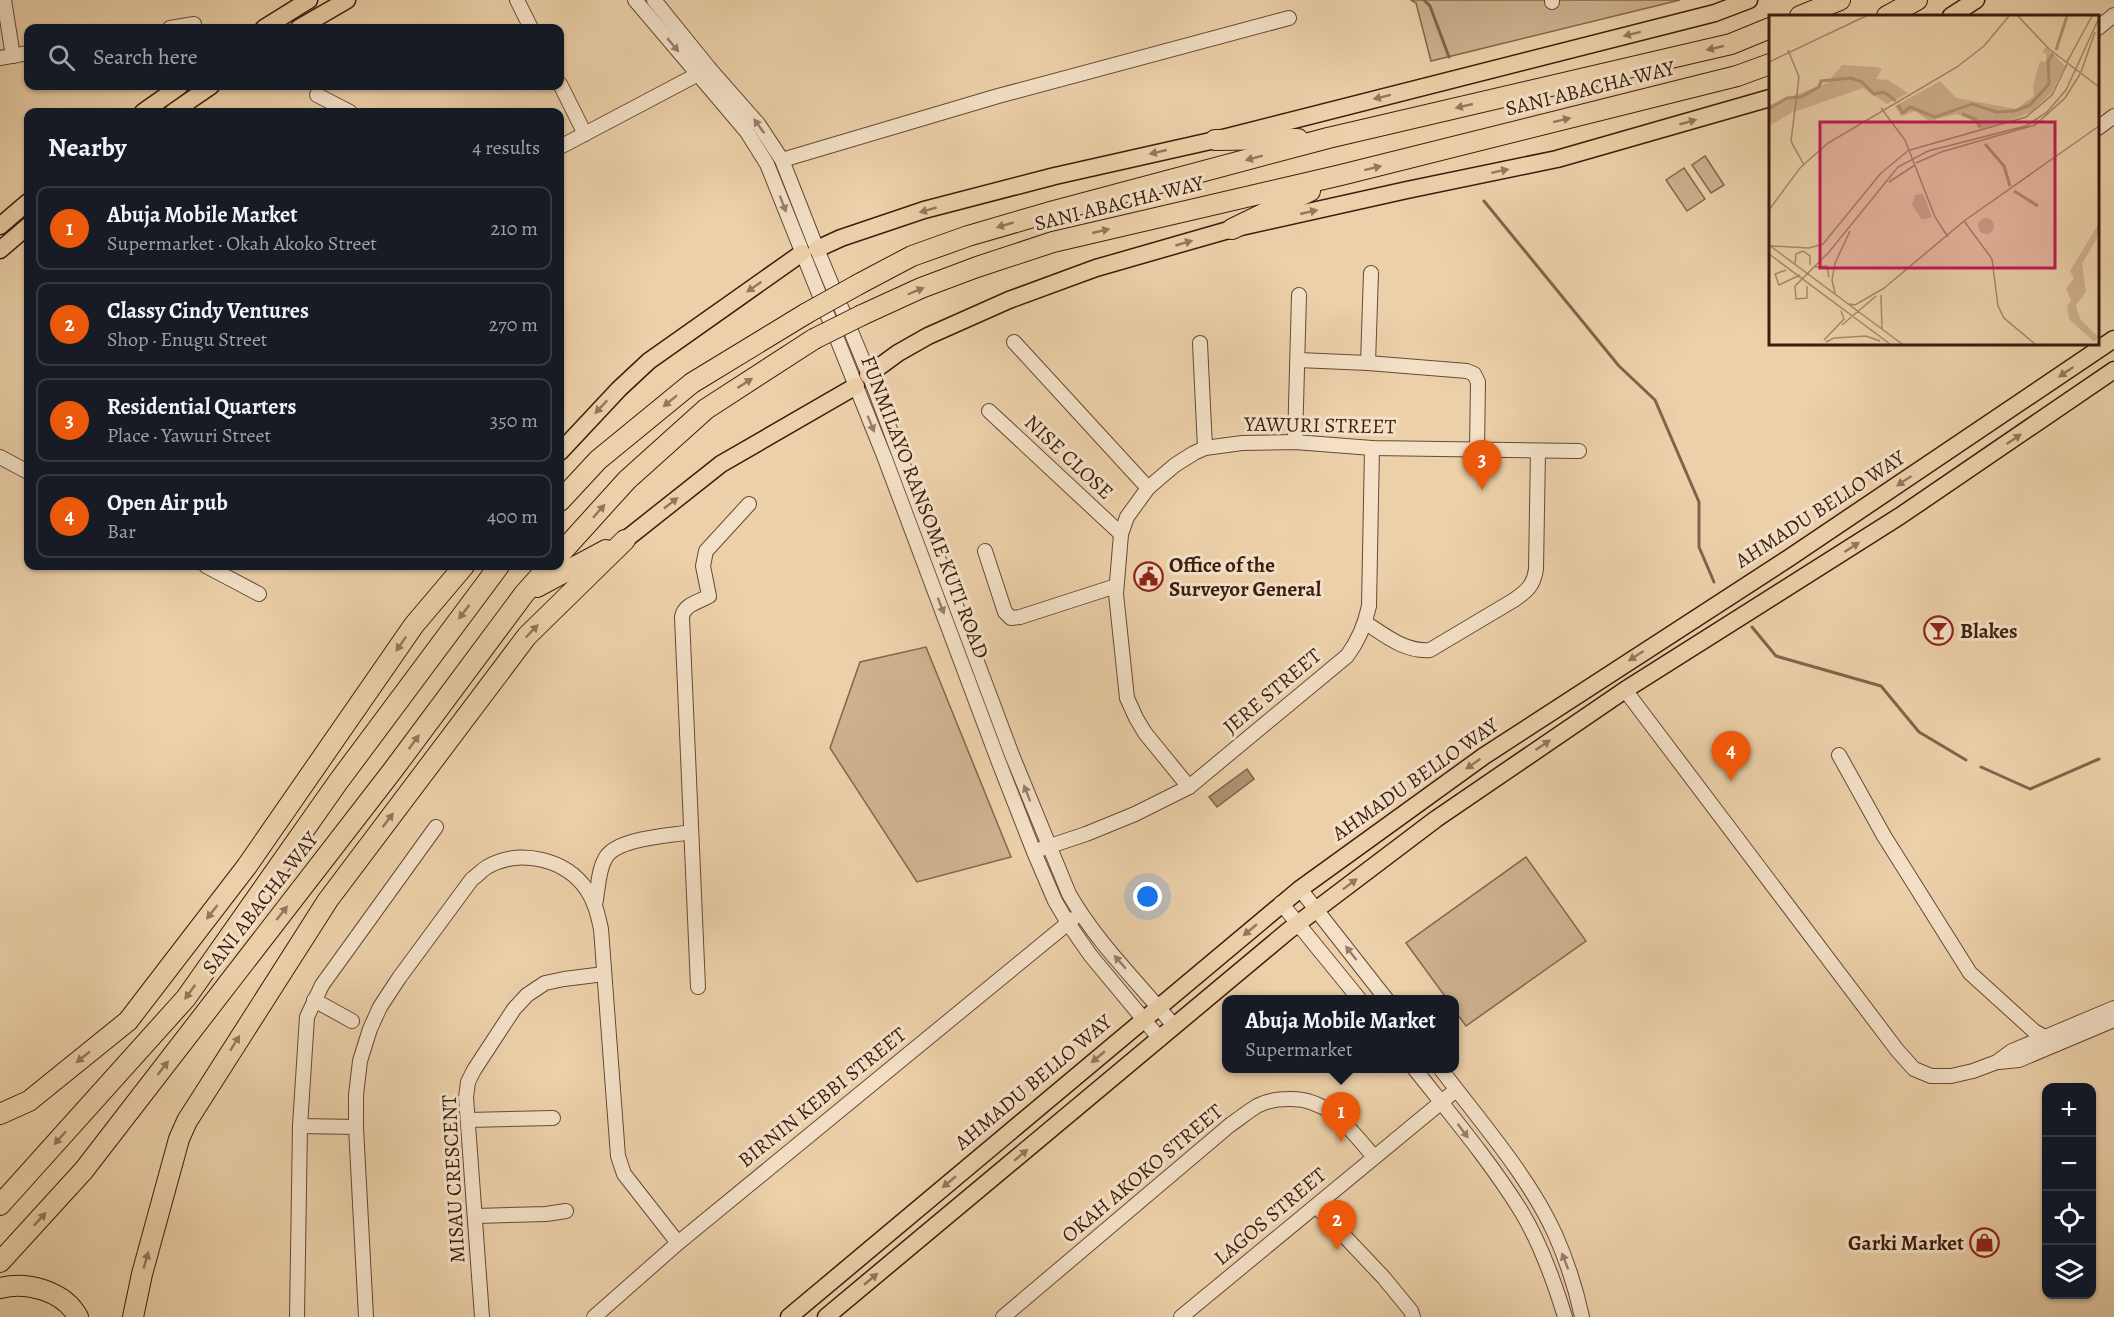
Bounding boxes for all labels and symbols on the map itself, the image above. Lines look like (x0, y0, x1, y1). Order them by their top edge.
inset map (1769, 15, 2099, 345)
one-way arrow (1623, 29, 1642, 39)
one-way arrow (666, 37, 679, 52)
one-way arrow (1706, 43, 1725, 53)
street label: SANI ABACHA WAY (1502, 53, 1678, 123)
one-way arrow (1373, 92, 1391, 102)
one-way arrow (1455, 102, 1473, 112)
one-way arrow (1553, 115, 1571, 124)
one-way arrow (1679, 116, 1697, 126)
one-way arrow (753, 118, 765, 134)
one-way arrow (1149, 148, 1167, 158)
one-way arrow (1245, 154, 1263, 163)
one-way arrow (1364, 162, 1382, 172)
one-way arrow (1491, 166, 1510, 175)
street label: SANI ABACHA WAY (1031, 168, 1207, 238)
one-way arrow (778, 195, 788, 213)
one-way arrow (919, 206, 937, 215)
one-way arrow (1300, 206, 1318, 216)
one-way arrow (996, 221, 1014, 230)
one-way arrow (1092, 226, 1111, 235)
one-way arrow (1175, 238, 1193, 247)
one-way arrow (746, 280, 762, 292)
one-way arrow (907, 286, 925, 296)
street label: FUNMILAYO RANSOME KUTI ROAD (854, 351, 996, 663)
one-way arrow (2058, 366, 2074, 378)
one-way arrow (737, 378, 753, 389)
one-way arrow (662, 395, 678, 408)
one-way arrow (595, 400, 609, 414)
street label: NISE CLOSE (1018, 408, 1120, 506)
street label: YAWURI STREET (1243, 410, 1397, 440)
one-way arrow (866, 415, 876, 433)
one-way arrow (2006, 433, 2022, 445)
pin: 3 (1462, 440, 1502, 490)
street label: AHMADU BELLO WAY (1729, 443, 1911, 575)
one-way arrow (1896, 475, 1912, 487)
one-way arrow (663, 498, 678, 510)
one-way arrow (592, 504, 605, 519)
one-way arrow (1844, 542, 1860, 553)
place label: Office of the Surveyor General (1169, 551, 1322, 603)
public building icon: Office of the Surveyor General (1132, 561, 1164, 593)
one-way arrow (937, 597, 946, 615)
one-way arrow (458, 605, 470, 620)
bar icon: Blakes (1923, 615, 1955, 647)
place label: Blakes (1960, 617, 2018, 645)
one-way arrow (525, 625, 539, 639)
one-way arrow (396, 636, 407, 652)
street label: JERE STREET (1217, 641, 1327, 740)
one-way arrow (1628, 651, 1644, 662)
street label: AHMADU BELLO WAY (1325, 711, 1504, 848)
pin: 4 (1712, 732, 1750, 781)
one-way arrow (407, 734, 420, 750)
one-way arrow (1534, 739, 1550, 751)
one-way arrow (1466, 758, 1482, 770)
one-way arrow (1022, 784, 1031, 802)
one-way arrow (382, 812, 394, 827)
street label: SANI ABACHA WAY (195, 825, 325, 980)
one-way arrow (1343, 878, 1358, 890)
your location (1133, 882, 1162, 911)
one-way arrow (205, 904, 218, 920)
one-way arrow (276, 906, 288, 921)
one-way arrow (1243, 923, 1258, 936)
one-way arrow (1345, 945, 1358, 961)
one-way arrow (1113, 955, 1127, 970)
one-way arrow (184, 984, 196, 999)
street label: AHMADU BELLO WAY (948, 1007, 1118, 1157)
street label: BIRNIN KEBBI STREET (732, 1020, 912, 1174)
one-way arrow (230, 1035, 241, 1051)
one-way arrow (1091, 1050, 1106, 1063)
one-way arrow (75, 1051, 91, 1064)
one-way arrow (157, 1060, 169, 1075)
pin: 1 (1322, 1092, 1360, 1142)
street label: MISAU CRESCENT (435, 1094, 471, 1264)
street label: OKAH AKOKO STREET (1055, 1097, 1229, 1249)
one-way arrow (1457, 1123, 1469, 1139)
one-way arrow (53, 1130, 67, 1145)
one-way arrow (1013, 1148, 1029, 1161)
street label: LAGOS STREET (1208, 1160, 1333, 1271)
one-way arrow (942, 1175, 957, 1188)
pin: 2 (1318, 1200, 1356, 1250)
one-way arrow (32, 1212, 46, 1226)
shop icon: Garki Market (1969, 1227, 2001, 1259)
place label: Garki Market (1848, 1229, 1964, 1257)
one-way arrow (141, 1251, 151, 1269)
one-way arrow (1560, 1252, 1569, 1270)
one-way arrow (863, 1273, 879, 1286)

